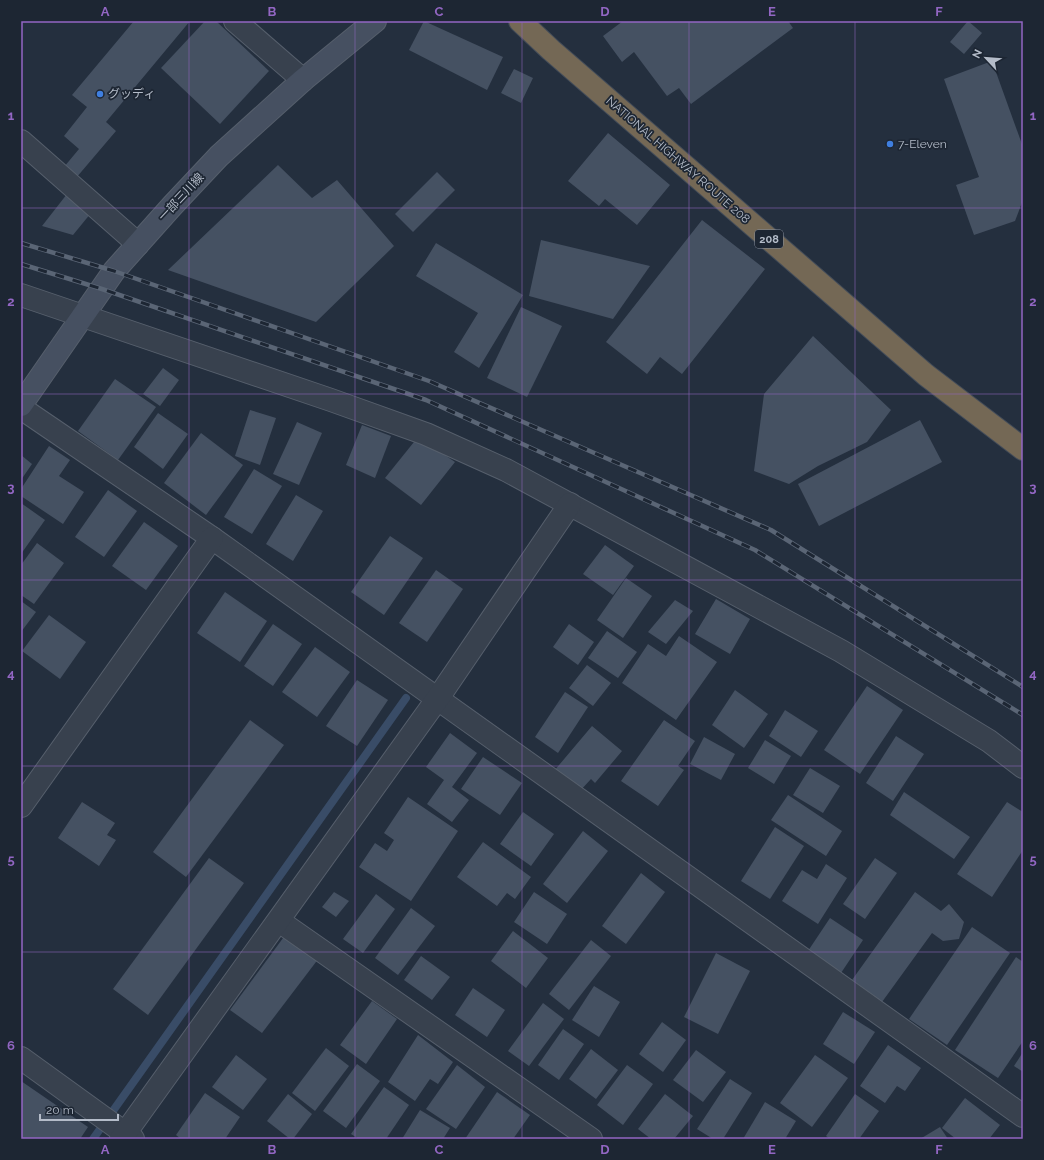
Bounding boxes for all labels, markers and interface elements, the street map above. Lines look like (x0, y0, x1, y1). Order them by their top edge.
text: A (101, 4, 110, 19)
text: B (268, 4, 277, 19)
text: C (435, 4, 444, 19)
text: D (600, 4, 610, 19)
text: E (768, 4, 776, 19)
text: F (935, 4, 943, 19)
north arrow (966, 38, 1006, 78)
text: N (970, 47, 985, 60)
place label: グッディ (108, 87, 155, 101)
marker: グッディ (95, 89, 105, 99)
street label: NATIONAL HIGHWAY ROUTE 208 (603, 94, 753, 226)
text: 1 (8, 108, 15, 123)
text: 1 (1030, 108, 1037, 123)
place label: 7-Eleven (898, 137, 947, 151)
marker: 7-Eleven (885, 139, 895, 149)
street label: 一部三川線 (155, 170, 207, 224)
road number: 208 (755, 230, 783, 248)
text: 2 (7, 294, 15, 309)
text: 2 (1029, 294, 1037, 309)
text: 3 (7, 480, 15, 495)
text: 3 (1029, 480, 1037, 495)
text: 4 (7, 666, 15, 681)
text: 4 (1029, 666, 1037, 681)
text: 5 (7, 852, 15, 867)
text: 5 (1029, 852, 1037, 867)
text: 6 (7, 1038, 15, 1053)
text: 6 (1029, 1038, 1037, 1053)
scale bar (40, 1096, 118, 1122)
text: 20 m (46, 1103, 74, 1117)
text: A (101, 1142, 110, 1157)
text: B (268, 1142, 277, 1157)
text: C (435, 1142, 444, 1157)
text: D (600, 1142, 610, 1157)
text: E (768, 1142, 776, 1157)
text: F (935, 1142, 943, 1157)

